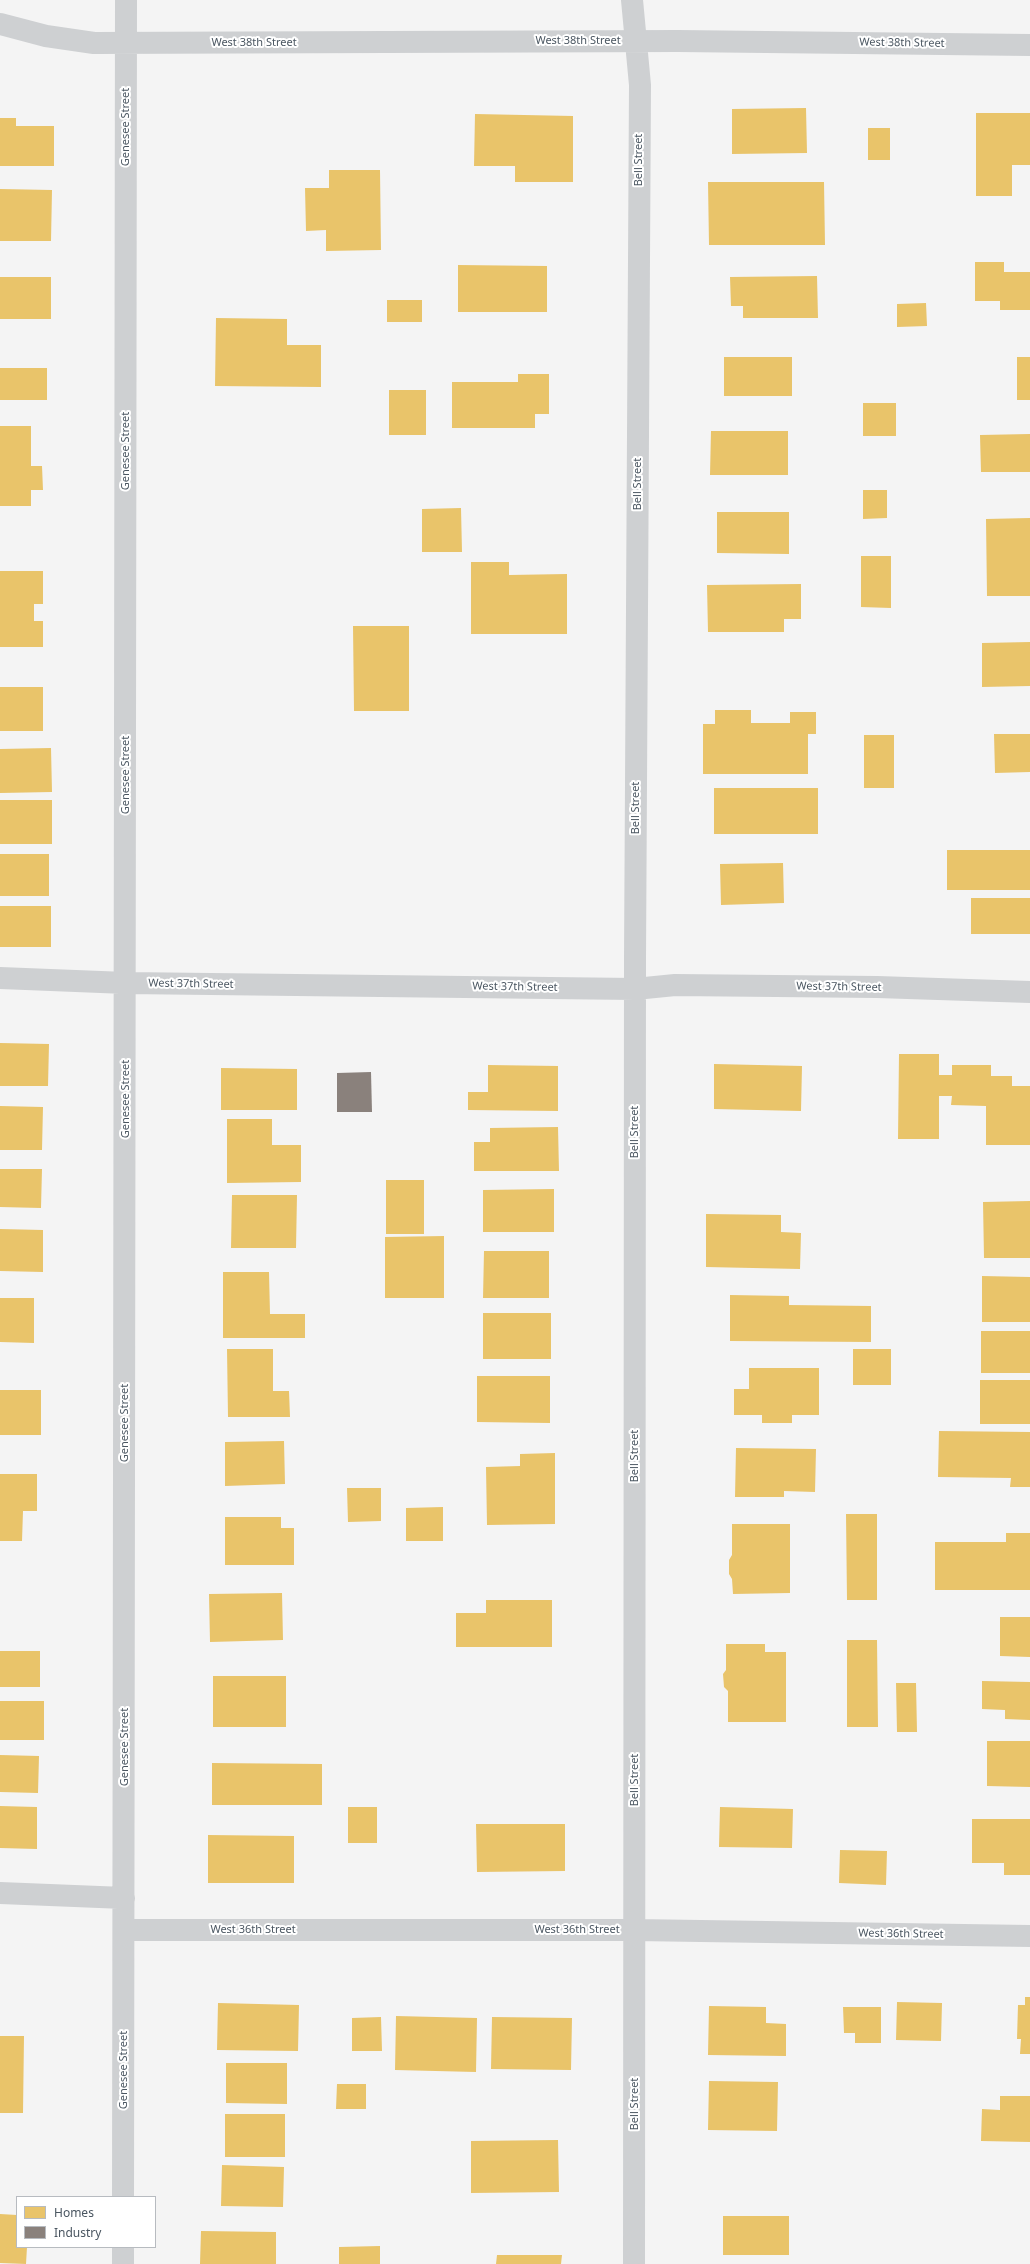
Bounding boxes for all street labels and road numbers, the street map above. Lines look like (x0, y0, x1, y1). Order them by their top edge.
street label: West 38th Street (535, 34, 621, 48)
street label: West 38th Street (211, 36, 297, 50)
street label: West 38th Street (859, 36, 945, 50)
street label: Genesee Street (119, 88, 133, 166)
street label: Bell Street (632, 134, 646, 186)
street label: Genesee Street (119, 412, 133, 490)
street label: Bell Street (631, 458, 645, 510)
street label: Genesee Street (119, 736, 133, 814)
street label: Bell Street (629, 782, 643, 834)
street label: West 37th Street (148, 977, 234, 991)
street label: West 37th Street (472, 980, 558, 994)
street label: West 37th Street (796, 980, 882, 994)
street label: Genesee Street (119, 1060, 133, 1138)
street label: Bell Street (628, 1106, 642, 1158)
street label: Genesee Street (118, 1384, 132, 1462)
street label: Bell Street (628, 1430, 642, 1482)
street label: Genesee Street (118, 1708, 132, 1786)
street label: Bell Street (628, 1754, 642, 1806)
street label: West 36th Street (210, 1923, 296, 1937)
street label: West 36th Street (534, 1923, 620, 1937)
street label: West 36th Street (858, 1927, 944, 1941)
street label: Genesee Street (117, 2031, 131, 2109)
street label: Bell Street (628, 2078, 642, 2130)

